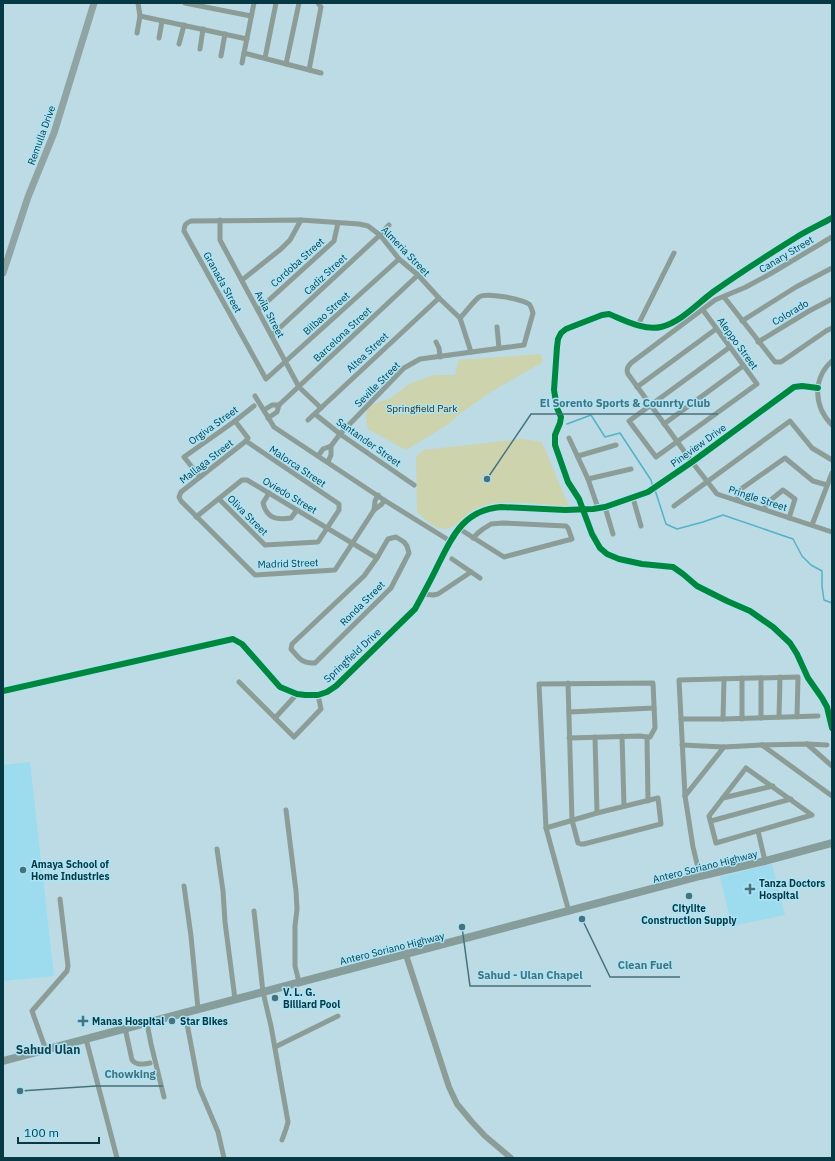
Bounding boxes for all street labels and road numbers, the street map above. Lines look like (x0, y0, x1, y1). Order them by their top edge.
street label: Remulla Drive (25, 103, 58, 167)
street label: Almeria Street (379, 224, 433, 279)
street label: Canary Street (757, 233, 816, 276)
street label: Cordoba Street (268, 235, 327, 290)
street label: Granada Street (200, 249, 245, 316)
street label: Cadiz Street (301, 251, 350, 298)
street label: Avila Street (252, 288, 288, 340)
street label: Bilbao Street (300, 289, 353, 338)
street label: Colorado (770, 296, 811, 328)
street label: Barcelona Street (310, 304, 375, 365)
street label: Aleppo Street (714, 315, 761, 372)
street label: Altea Street (343, 329, 392, 375)
street label: Seville Street (352, 358, 403, 410)
street label: Orgiva Street (186, 403, 241, 448)
street label: Santander Street (334, 415, 404, 470)
street label: Pineview Drive (668, 421, 729, 470)
street label: Mallaga Street (177, 436, 236, 486)
street label: Malorca Street (267, 443, 329, 490)
street label: Oviedo Street (260, 474, 320, 517)
street label: Pringle Street (727, 483, 789, 514)
street label: Oliva Street (225, 492, 271, 539)
street label: Madrid Street (257, 556, 319, 571)
street label: Ronda Street (337, 578, 388, 629)
street label: Springfield Drive (321, 625, 384, 685)
street label: Antero Soriano Highway (651, 847, 759, 886)
street label: Antero Soriano Highway (338, 929, 446, 968)

